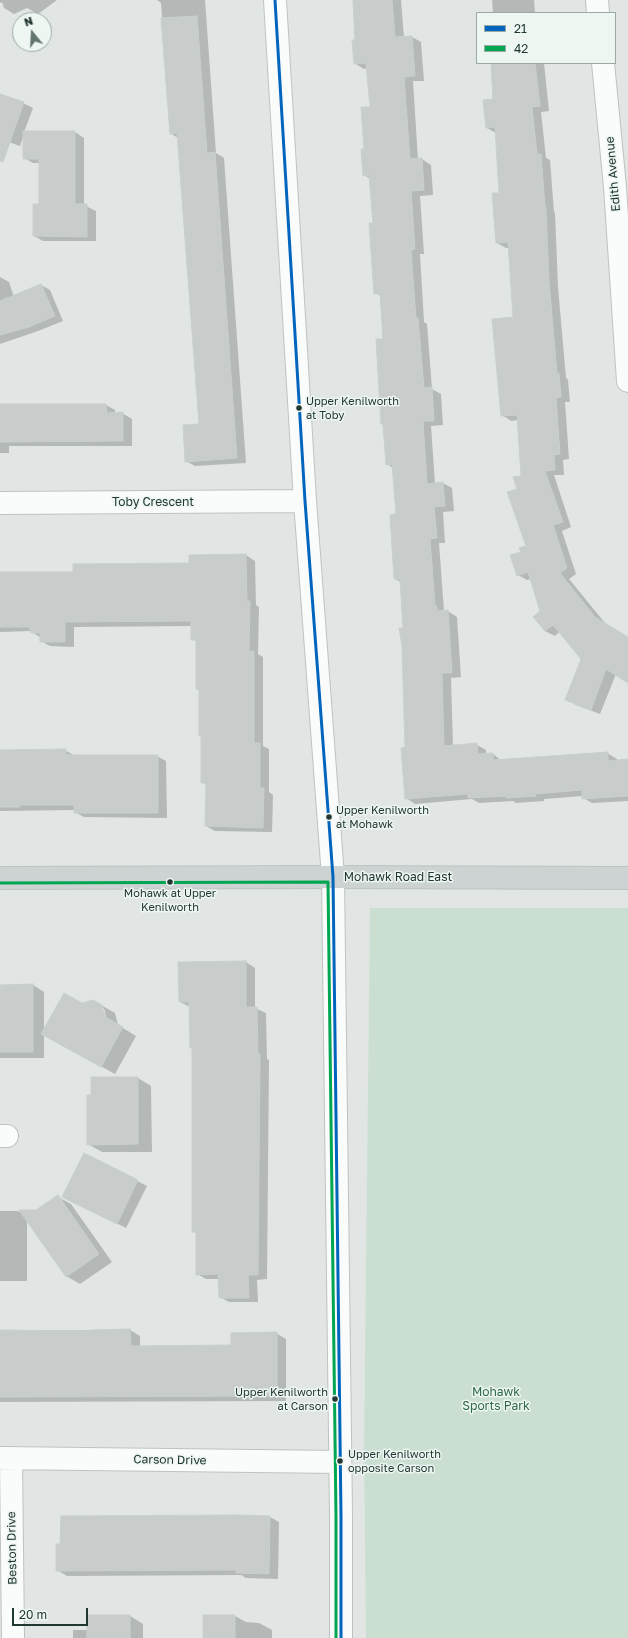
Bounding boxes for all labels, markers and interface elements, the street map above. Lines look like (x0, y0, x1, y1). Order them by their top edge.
north arrow (12, 12, 52, 52)
legend (476, 12, 616, 64)
text: N (22, 14, 34, 29)
text: 21 (514, 21, 527, 36)
text: 42 (514, 41, 528, 56)
street label: Edith Avenue (603, 136, 623, 212)
place label: Upper Kenilworth at Toby (306, 395, 399, 421)
marker: Upper Kenilworth at Toby (294, 403, 304, 413)
street label: Toby Crescent (112, 495, 194, 509)
place label: Upper Kenilworth at Mohawk (336, 804, 429, 830)
marker: Upper Kenilworth at Mohawk (324, 812, 334, 822)
street label: Mohawk Road East (344, 870, 452, 884)
marker: Mohawk at Upper Kenilworth (165, 877, 175, 887)
place label: Mohawk at Upper Kenilworth (124, 887, 216, 913)
park label: Mohawk Sports Park (462, 1385, 530, 1413)
place label: Upper Kenilworth at Carson (235, 1386, 328, 1412)
marker: Upper Kenilworth at Carson (330, 1394, 340, 1404)
place label: Upper Kenilworth opposite Carson (348, 1448, 441, 1474)
street label: Carson Drive (133, 1452, 207, 1468)
marker: Upper Kenilworth opposite Carson (335, 1456, 345, 1466)
street label: Beston Drive (4, 1511, 20, 1585)
scale bar (14, 1600, 90, 1626)
text: 20 m (19, 1607, 47, 1622)

